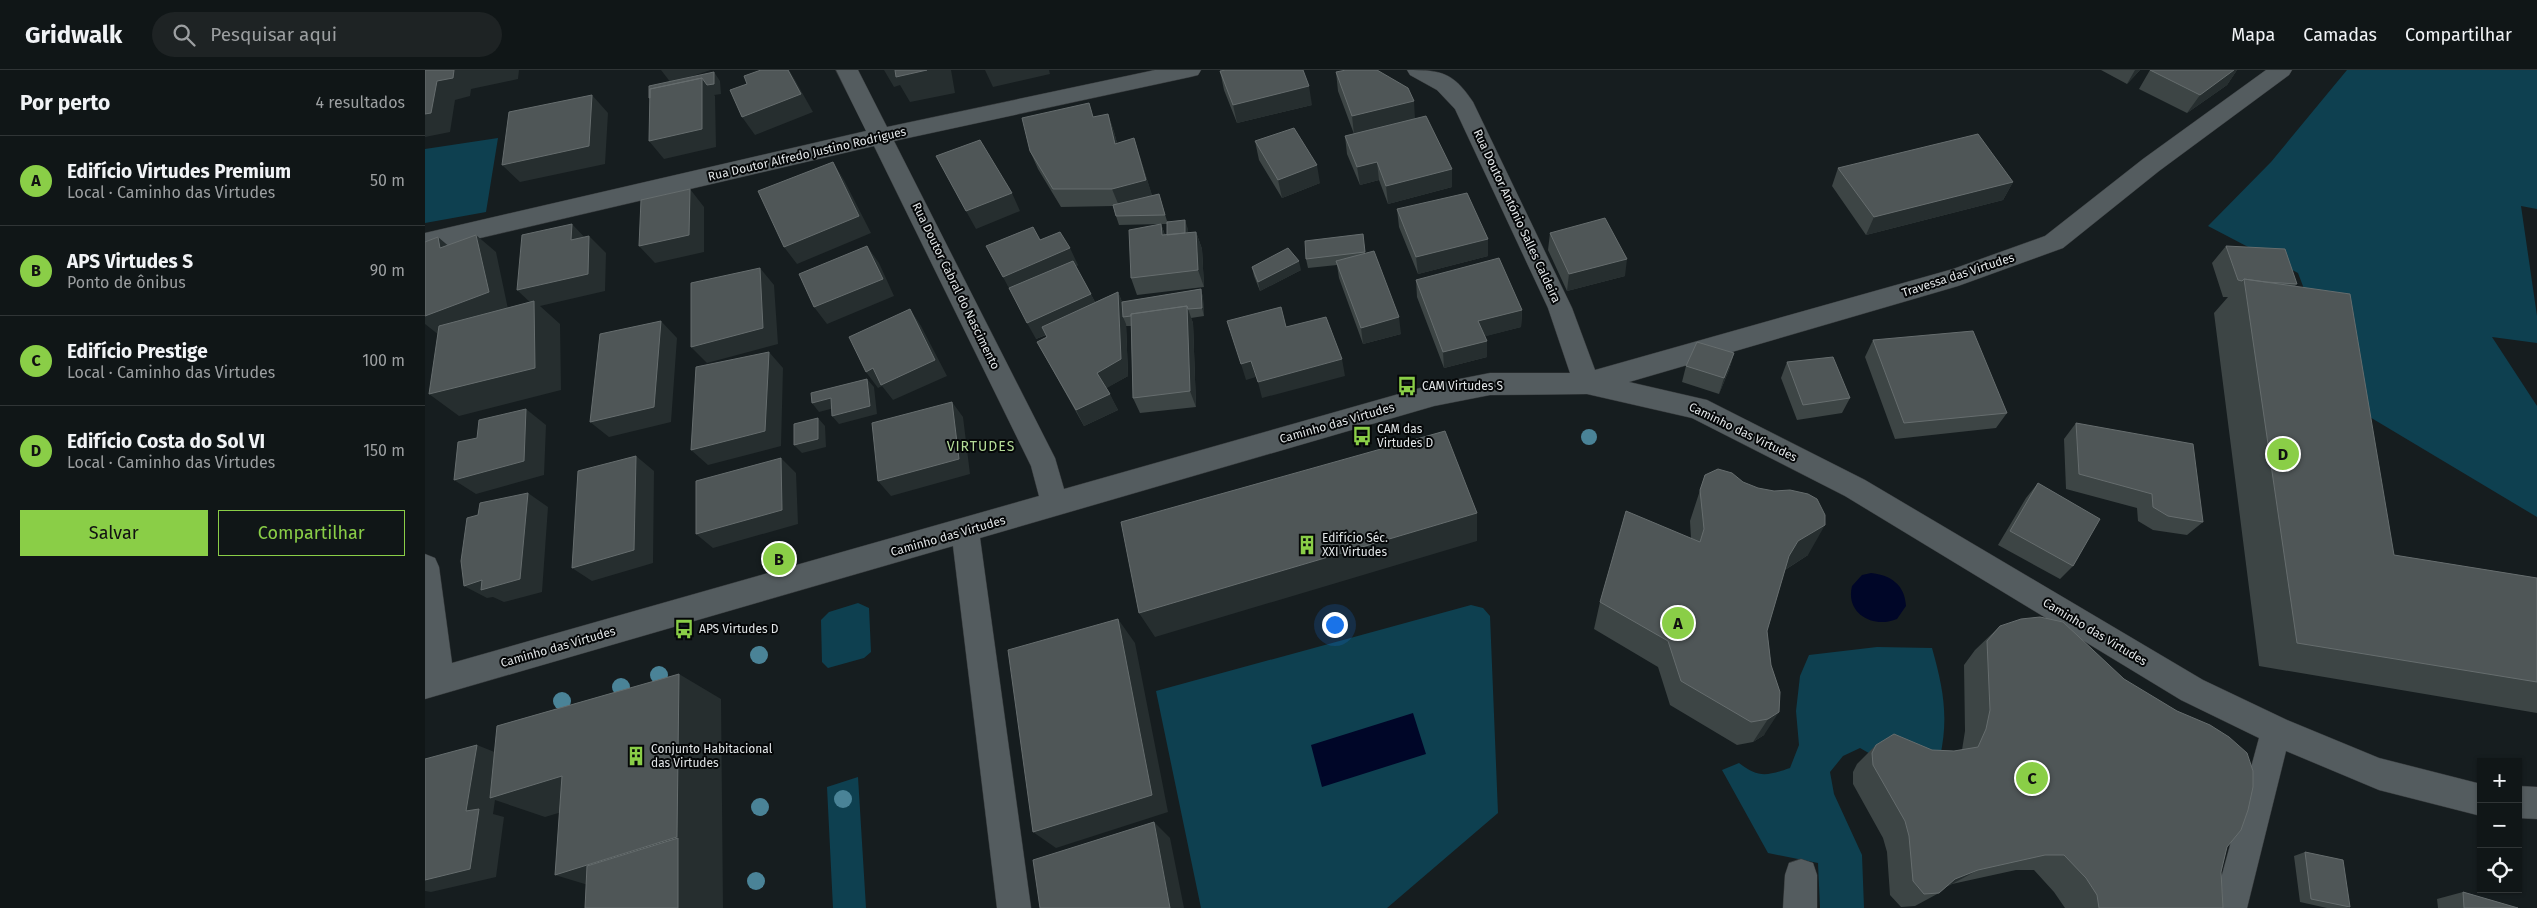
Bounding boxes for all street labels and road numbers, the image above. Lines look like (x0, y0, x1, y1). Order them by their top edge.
street label: Rua Doutor Alfredo Justino Rodrigues (707, 124, 908, 184)
street label: Rua Doutor António Salles Caldeira (1471, 127, 1563, 305)
street label: Rua Doutor Cabral do Nascimento (909, 200, 1003, 372)
street label: Travessa das Virtudes (1900, 250, 2016, 300)
street label: Caminho das Virtudes (1278, 400, 1396, 446)
street label: Caminho das Virtudes (1687, 400, 1800, 464)
street label: Caminho das Virtudes (889, 513, 1007, 559)
street label: Caminho das Virtudes (2041, 595, 2150, 669)
street label: Caminho das Virtudes (499, 624, 617, 670)

